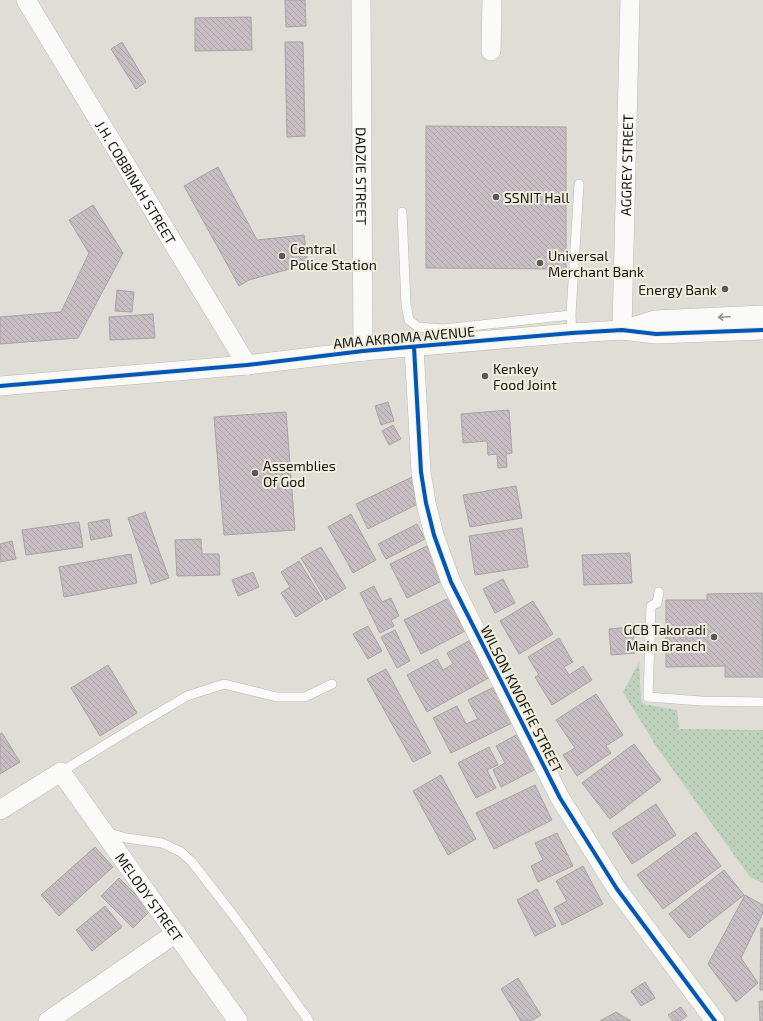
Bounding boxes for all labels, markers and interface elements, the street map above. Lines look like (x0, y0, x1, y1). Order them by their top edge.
street label: AGGREY STREET (616, 114, 636, 216)
street label: J.H. COBBINAH STREET (92, 117, 180, 247)
street label: DADZIE STREET (353, 127, 371, 225)
place label: SSNIT Hall (504, 189, 570, 206)
marker: SSNIT Hall (491, 192, 501, 202)
place label: Central Police Station (290, 240, 377, 273)
place label: Universal Merchant Bank (548, 247, 644, 280)
marker: Central Police Station (277, 251, 287, 261)
marker: Universal Merchant Bank (535, 258, 545, 268)
place label: Energy Bank (638, 281, 717, 298)
marker: Energy Bank (720, 284, 730, 294)
one-way arrow (718, 313, 731, 320)
street label: AMA AKROMA AVENUE (332, 322, 476, 352)
place label: Kenkey Food Joint (493, 360, 557, 393)
marker: Kenkey Food Joint (480, 371, 490, 381)
place label: Assemblies Of God (263, 457, 336, 490)
marker: Assemblies Of God (250, 468, 260, 478)
place label: GCB Takoradi Main Branch (624, 621, 706, 654)
street label: WILSON KWOFFIE STREET (477, 622, 567, 776)
marker: GCB Takoradi Main Branch (709, 632, 719, 642)
street label: MELODY STREET (112, 849, 187, 944)

